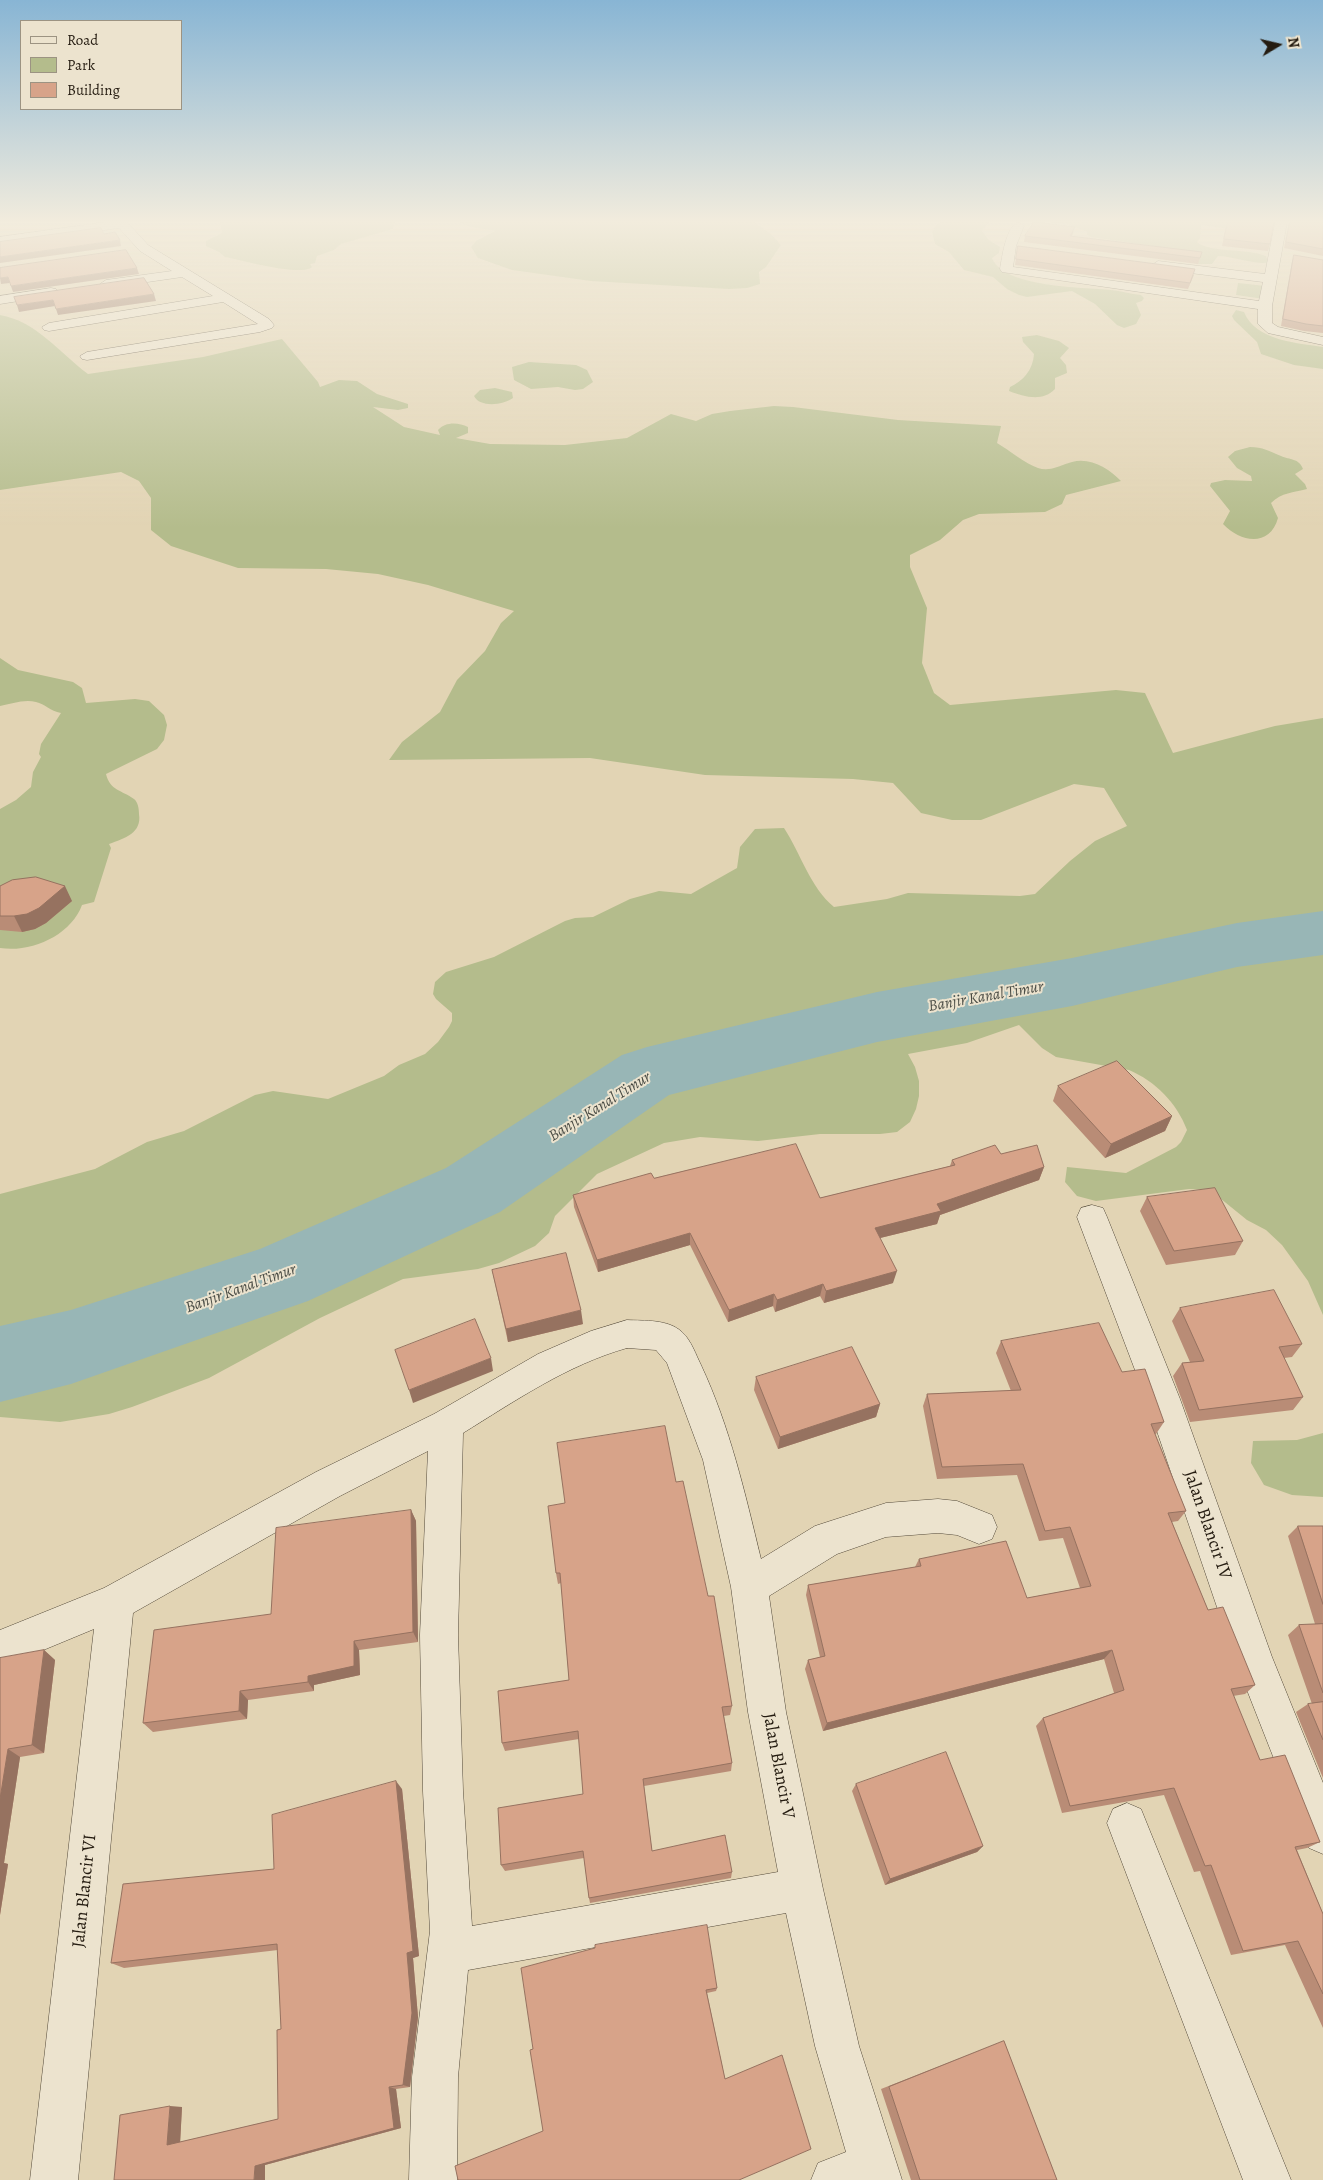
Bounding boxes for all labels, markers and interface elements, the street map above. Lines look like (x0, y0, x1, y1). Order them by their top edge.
legend (20, 20, 182, 110)
north arrow (1253, 20, 1303, 70)
text: Road (67, 30, 98, 50)
text: N (1283, 36, 1303, 49)
text: Park (67, 55, 95, 75)
text: Building (67, 80, 120, 100)
water label: Banjir Kanal Timur (927, 977, 1045, 1017)
water label: Banjir Kanal Timur (546, 1068, 654, 1146)
water label: Banjir Kanal Timur (183, 1260, 299, 1318)
street label: Jalan Blancir IV (1178, 1468, 1236, 1582)
street label: Jalan Blancir V (757, 1711, 799, 1821)
street label: Jalan Blancir VI (68, 1833, 102, 1949)

